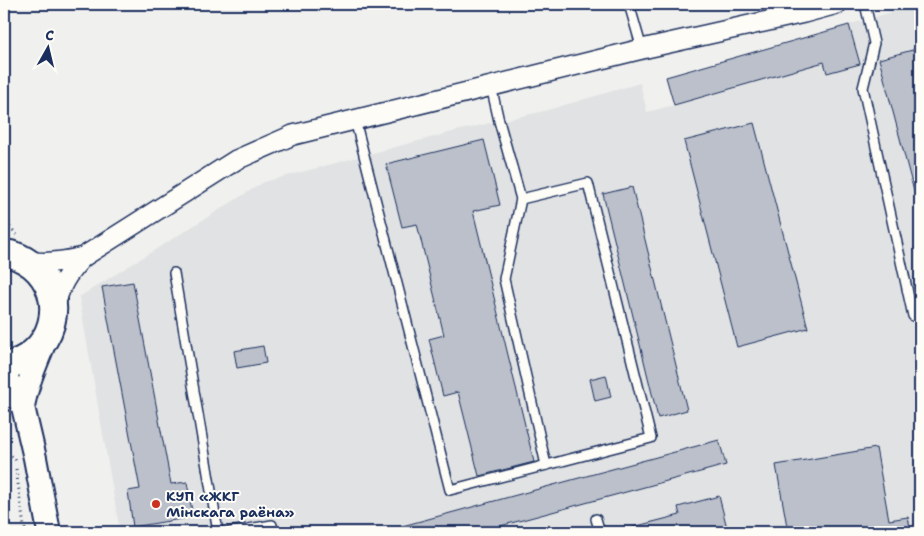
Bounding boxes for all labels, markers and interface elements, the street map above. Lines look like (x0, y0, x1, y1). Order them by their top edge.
north arrow (22, 22, 72, 72)
text: С (44, 26, 55, 45)
place label: КУП «ЖКГ Мінскага раёна» (166, 487, 295, 521)
marker: КУП «ЖКГ Мінскага раёна» (150, 498, 162, 510)

